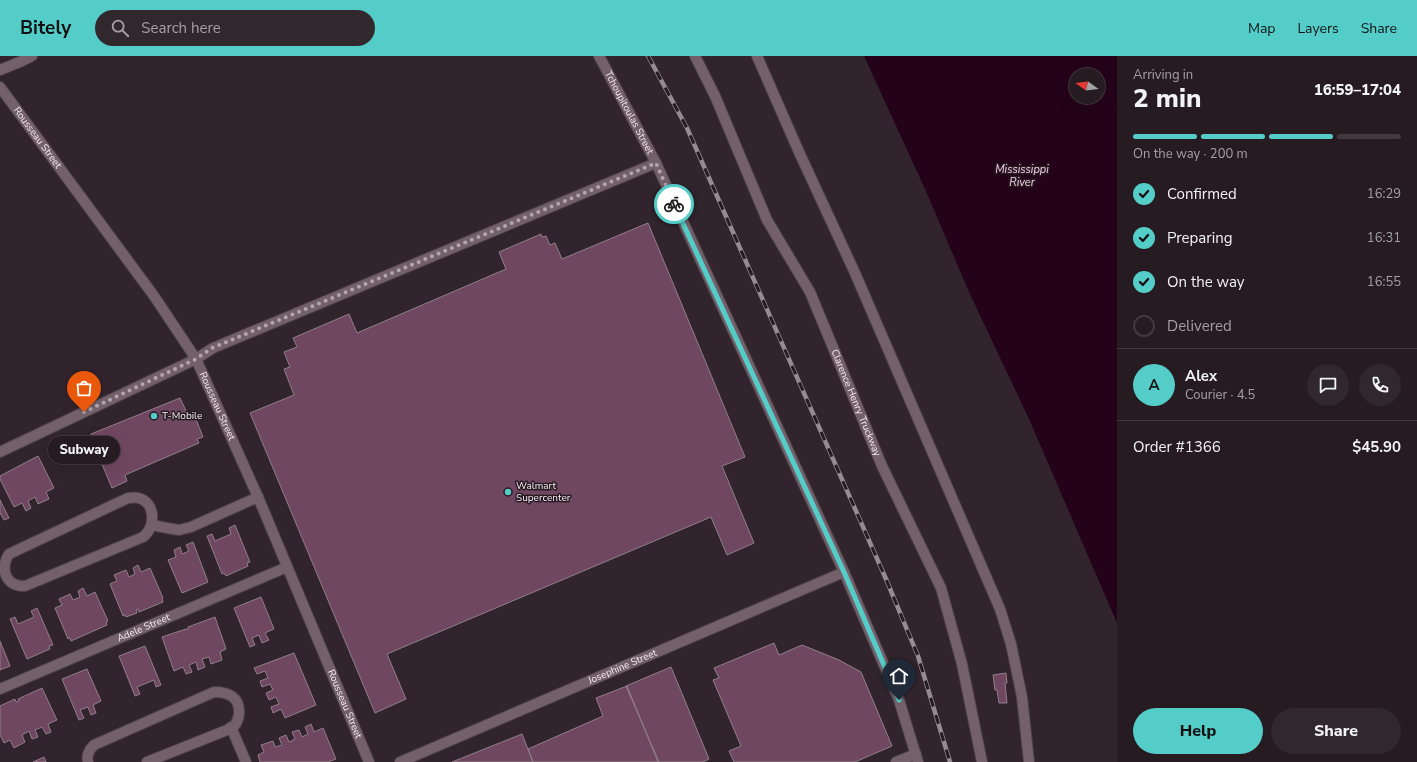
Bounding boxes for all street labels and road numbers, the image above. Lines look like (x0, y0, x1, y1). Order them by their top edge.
street label: Tchoupitoulas Street (601, 68, 657, 157)
street label: Rousseau Street (10, 104, 65, 172)
street label: Clarence Henry Truckway (827, 347, 885, 459)
street label: Rousseau Street (196, 370, 239, 443)
street label: Adele Street (115, 610, 173, 645)
street label: Josephine Street (585, 646, 660, 688)
street label: Rousseau Street (324, 667, 366, 741)

